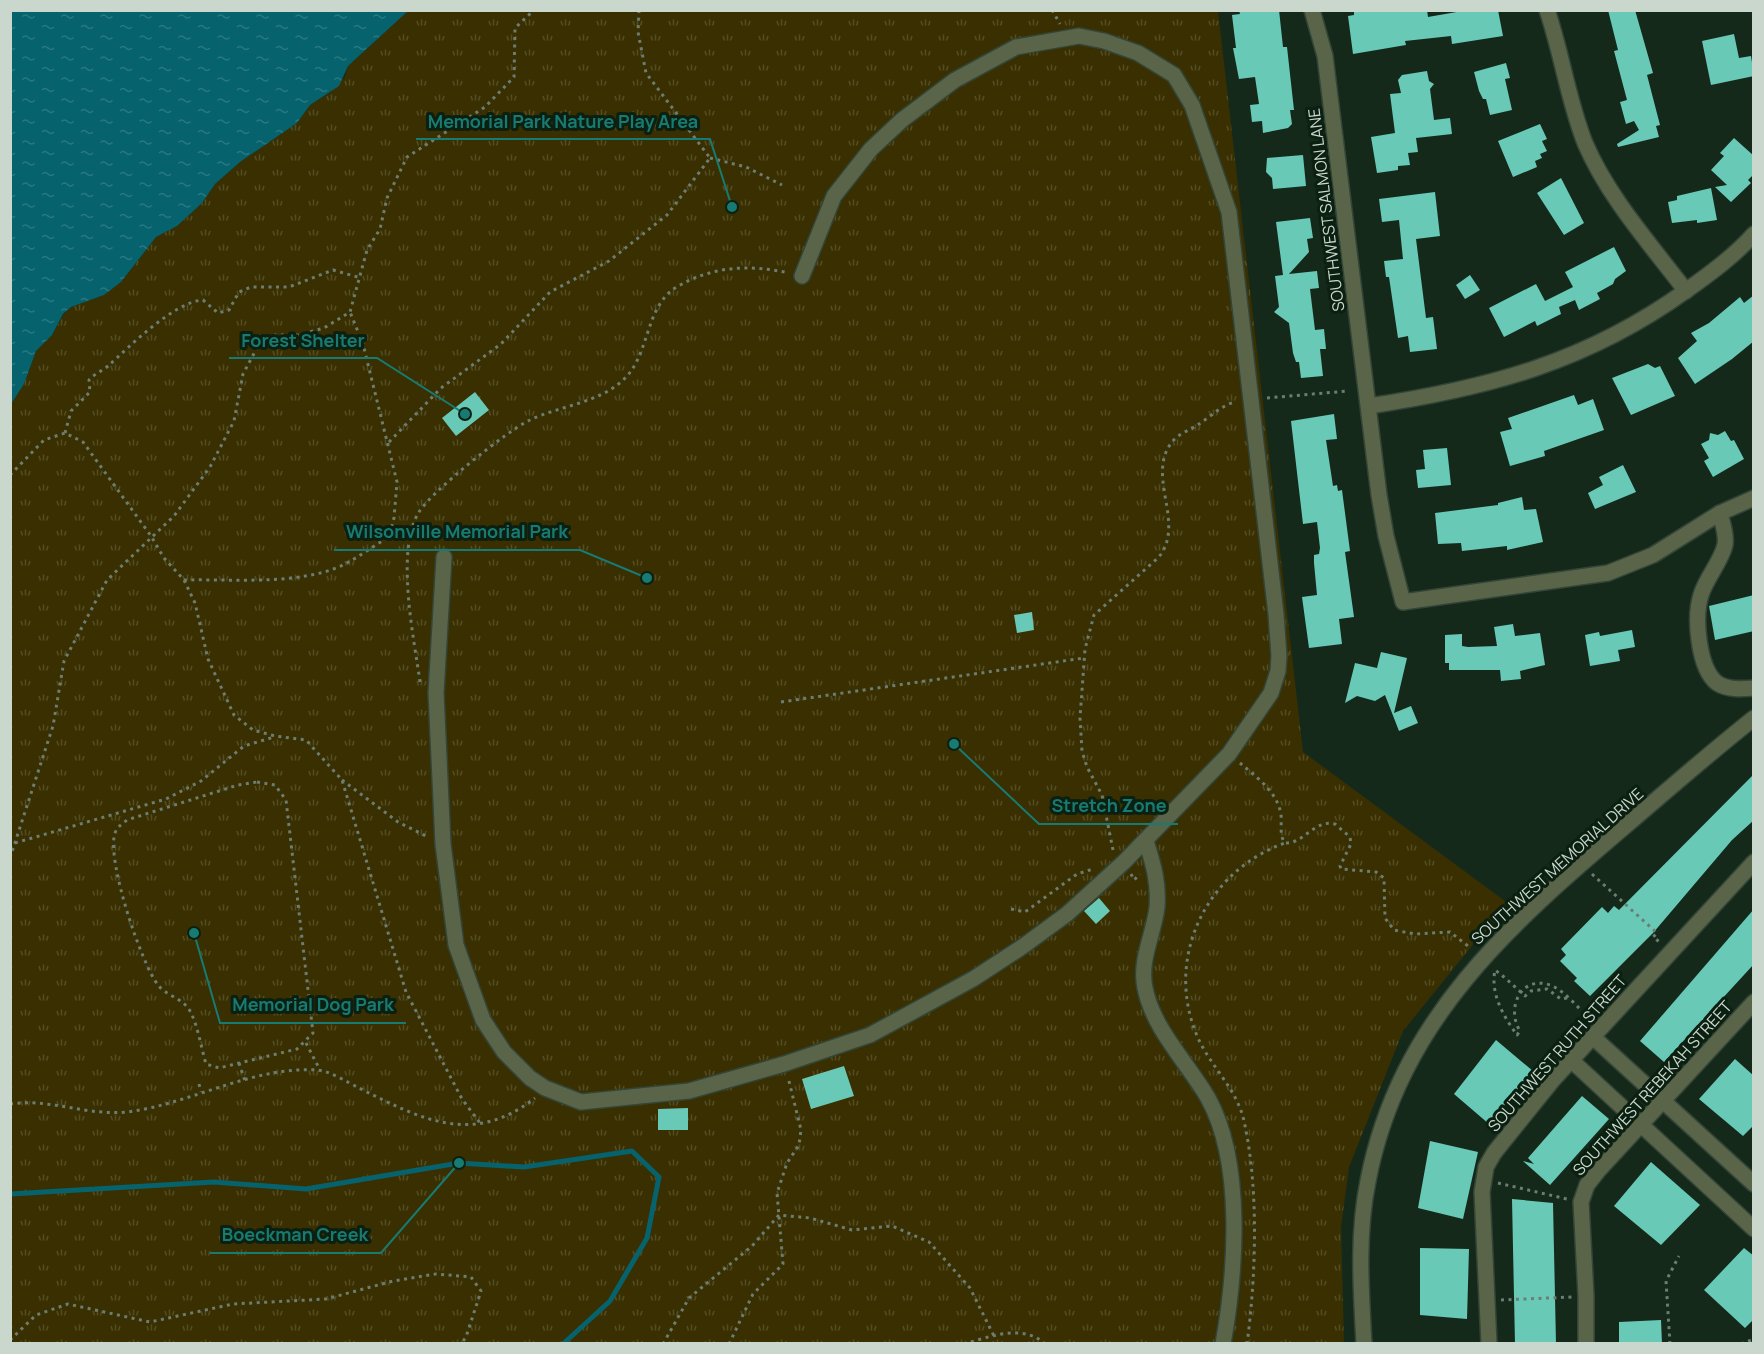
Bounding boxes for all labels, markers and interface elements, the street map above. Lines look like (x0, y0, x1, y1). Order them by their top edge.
callout: Memorial Park Nature Play Area (416, 103, 710, 139)
street label: SOUTHWEST SALMON LANE (1303, 107, 1349, 313)
text: Memorial Park Nature Play Area (428, 109, 698, 133)
callout: Forest Shelter (229, 322, 377, 358)
text: Forest Shelter (241, 328, 365, 352)
callout: Wilsonville Memorial Park (334, 514, 580, 550)
text: Wilsonville Memorial Park (346, 519, 569, 543)
street label: SOUTHWEST MEMORIAL DRIVE (1466, 783, 1648, 949)
callout: Stretch Zone (1039, 788, 1178, 824)
text: Stretch Zone (1052, 793, 1167, 817)
street label: SOUTHWEST RUTH STREET (1483, 970, 1632, 1136)
callout: Memorial Dog Park (220, 987, 406, 1023)
text: Memorial Dog Park (232, 992, 395, 1016)
street label: SOUTHWEST REBEKAH STREET (1567, 996, 1737, 1180)
callout: Boeckman Creek (210, 1217, 381, 1253)
text: Boeckman Creek (222, 1222, 370, 1246)

